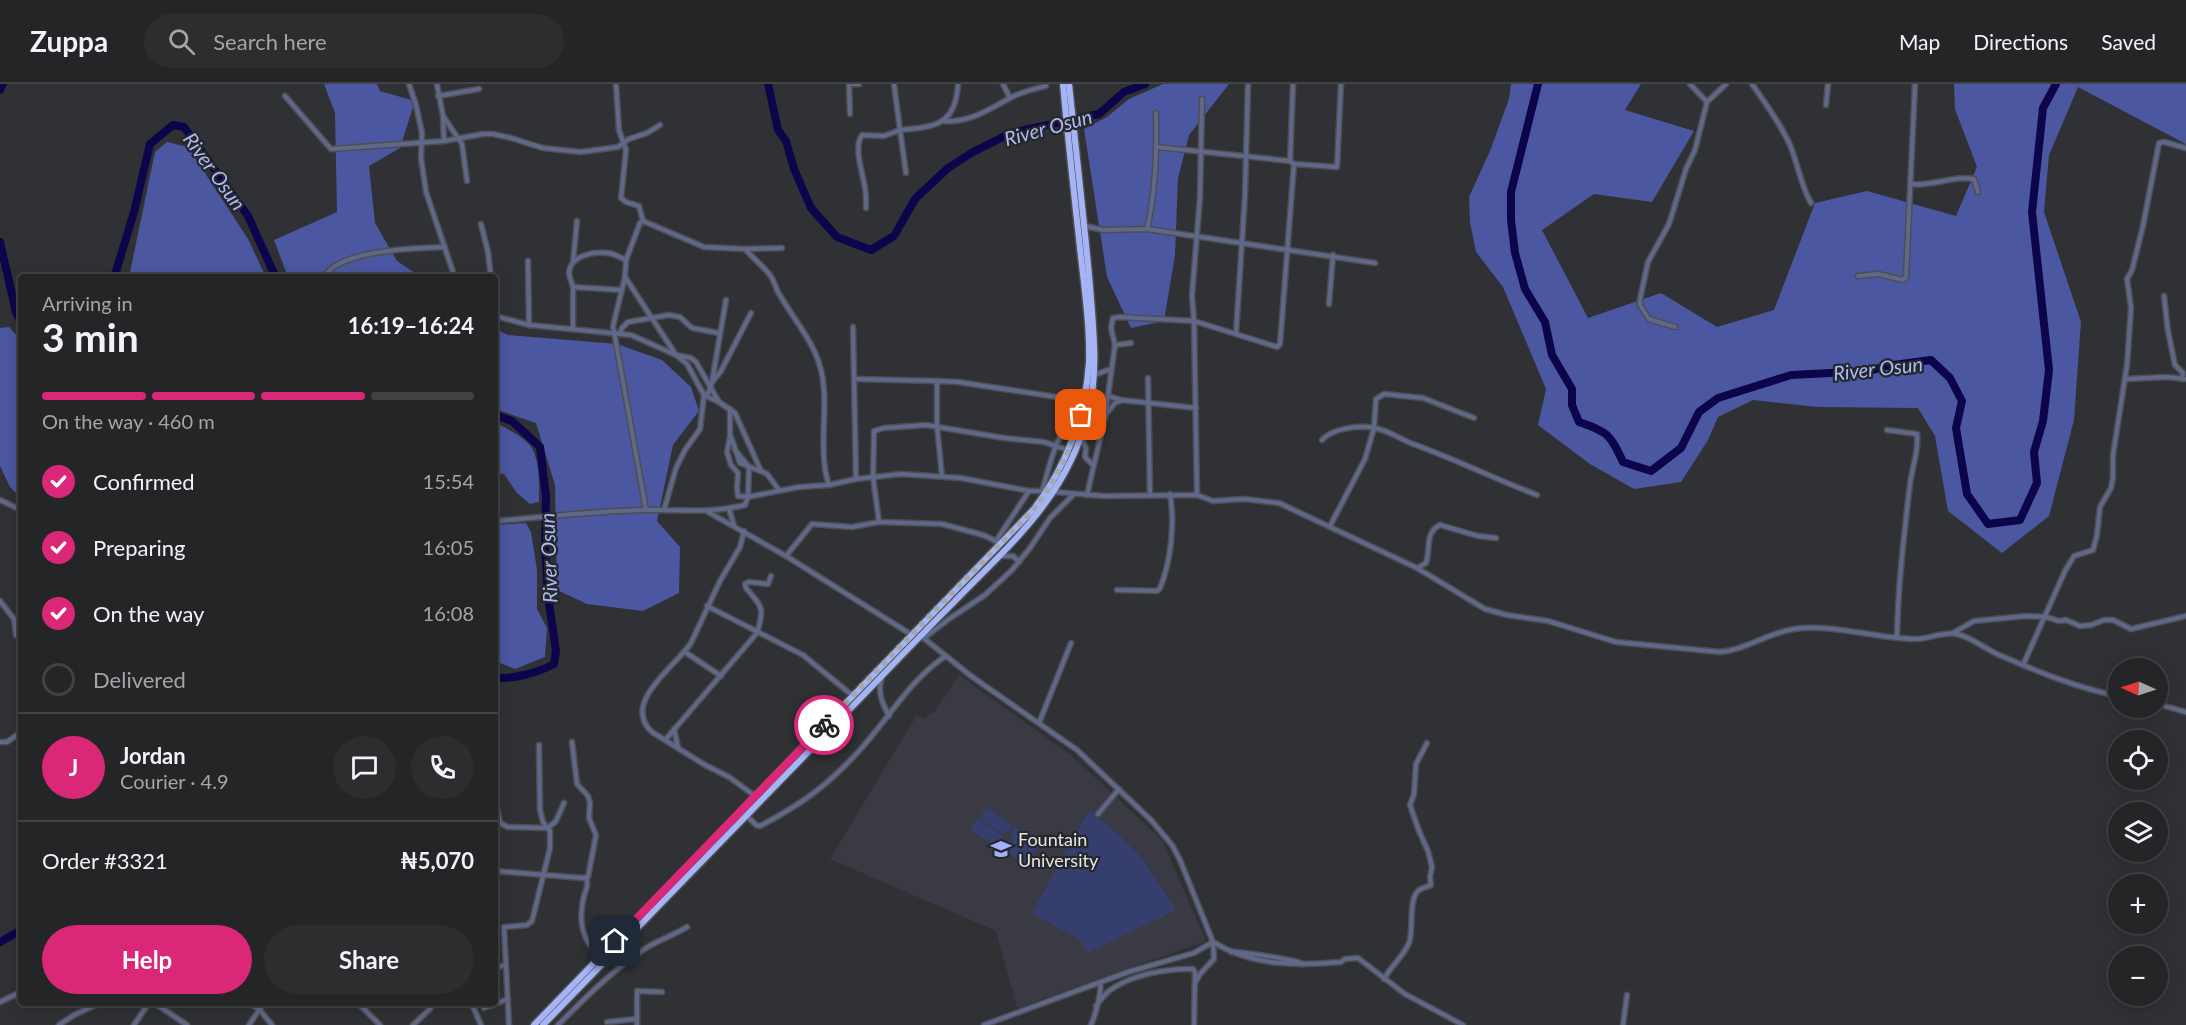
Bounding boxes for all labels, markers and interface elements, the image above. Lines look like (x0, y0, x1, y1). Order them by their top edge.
search box (144, 14, 564, 68)
text: Zuppa (30, 24, 108, 58)
icon: search (165, 25, 198, 58)
text: Search here (213, 28, 327, 55)
text: Map (1899, 29, 1940, 54)
text: Directions (1973, 29, 2068, 54)
text: Saved (2101, 29, 2156, 54)
water label: River Osun (1001, 104, 1095, 150)
water label: River Osun (179, 127, 251, 215)
text: Arriving in (42, 291, 133, 315)
text: 16:19–16:24 (348, 312, 474, 339)
text: 3 min (42, 314, 139, 360)
water label: River Osun (1832, 351, 1924, 385)
pin (1055, 389, 1106, 440)
icon: bag (1064, 398, 1097, 431)
text: On the way · 460 m (42, 409, 215, 433)
icon: check (42, 465, 75, 498)
text: Confirmed (93, 468, 195, 495)
text: 15:54 (423, 469, 474, 493)
water label: River Osun (534, 513, 562, 603)
icon: check (42, 531, 75, 564)
text: Preparing (93, 534, 185, 561)
text: 16:05 (423, 535, 474, 559)
icon: check (42, 597, 75, 630)
text: On the way (93, 600, 204, 627)
text: 16:08 (423, 601, 474, 625)
north arrow (2108, 658, 2168, 718)
map controls (2108, 658, 2168, 1006)
text: Delivered (93, 666, 186, 693)
courier (794, 695, 854, 755)
icon: bike (808, 709, 841, 742)
button: locate (2108, 730, 2168, 790)
button: chat (333, 736, 396, 799)
button: phone (411, 736, 474, 799)
text: Jordan (120, 742, 186, 769)
text: J (69, 754, 78, 781)
text: Courier · 4.9 (120, 769, 229, 793)
button: layers (2108, 802, 2168, 862)
place label: Fountain University (1018, 828, 1099, 871)
school or university icon: Fountain University (989, 837, 1013, 861)
text: Order #3321 (42, 847, 168, 874)
text: ₦5,070 (400, 847, 474, 874)
button: + (2108, 874, 2168, 934)
pin (589, 915, 640, 966)
icon: home (598, 924, 631, 957)
button: Help (42, 925, 252, 994)
button: Share (264, 925, 474, 994)
button: − (2108, 946, 2168, 1006)

